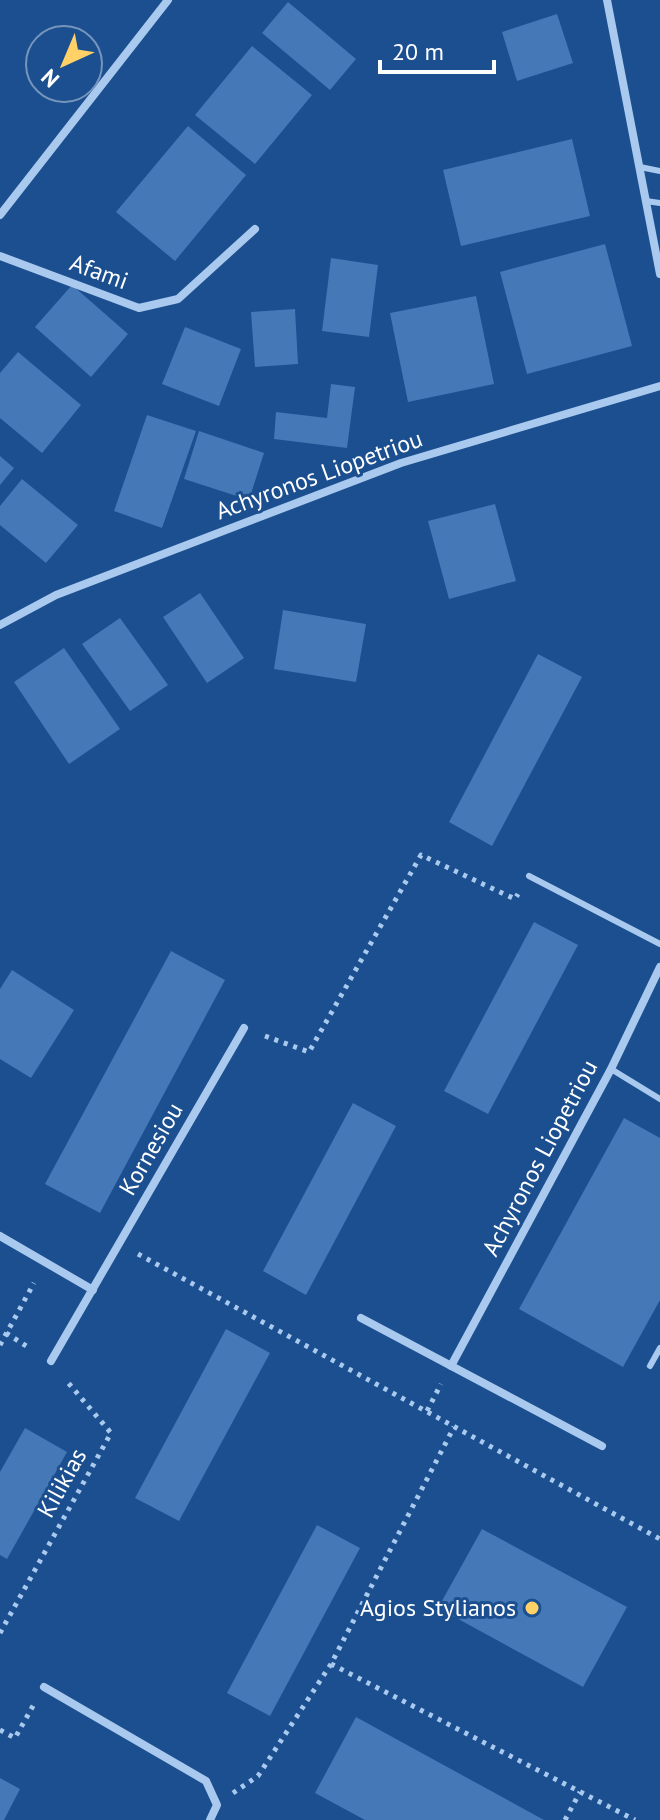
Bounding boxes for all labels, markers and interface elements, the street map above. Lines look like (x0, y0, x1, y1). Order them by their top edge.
north arrow (24, 24, 104, 104)
scale bar (380, 24, 494, 74)
text: 20 m (392, 36, 444, 67)
text: N (35, 63, 65, 93)
street label: Afami (66, 247, 132, 296)
street label: Achyronos Liopetriou (211, 423, 426, 526)
street label: Achyronos Liopetriou (475, 1054, 604, 1261)
street label: Kornesiou (112, 1097, 190, 1201)
street label: Kilikias (30, 1443, 93, 1523)
place label: Agios Stylianos (360, 1592, 516, 1623)
marker: Agios Stylianos (523, 1599, 541, 1617)

